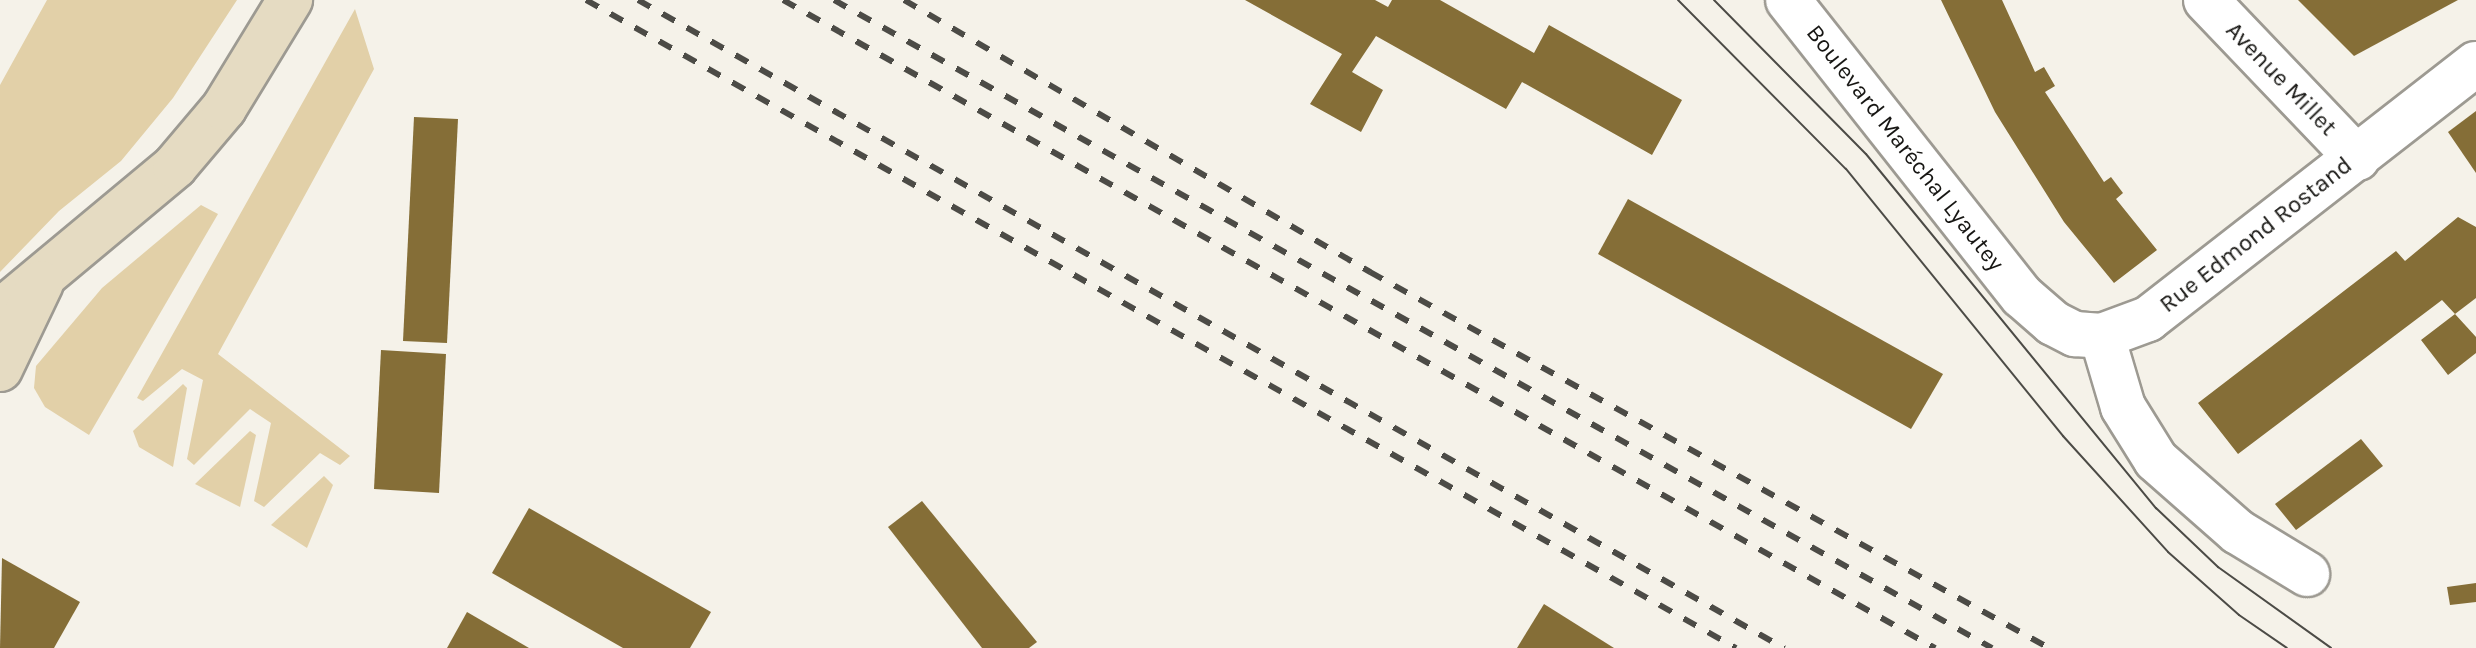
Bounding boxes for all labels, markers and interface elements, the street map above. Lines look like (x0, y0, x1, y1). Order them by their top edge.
street label: Avenue Millet (2220, 16, 2342, 142)
street label: Boulevard Maréchal Lyautey (1800, 19, 2010, 277)
street label: Rue Edmond Rostand (2154, 151, 2358, 319)

